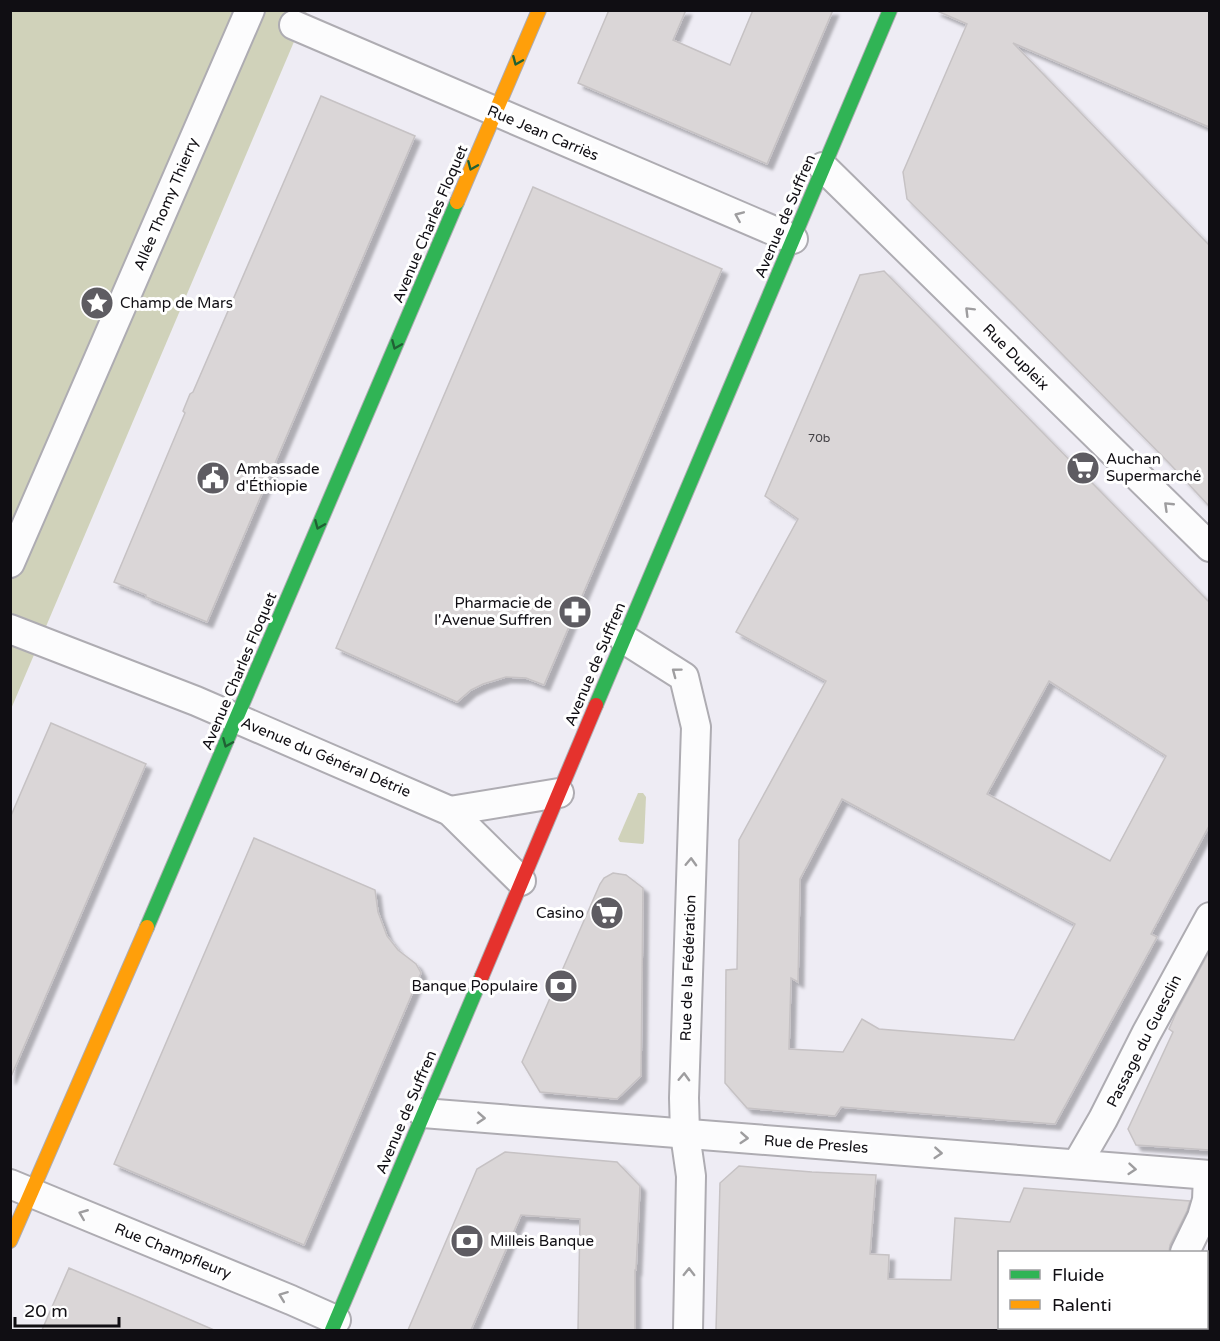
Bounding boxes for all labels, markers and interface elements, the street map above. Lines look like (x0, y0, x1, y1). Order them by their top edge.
one-way arrow (512, 55, 524, 66)
street label: Rue Jean Carriès (485, 101, 601, 165)
street label: Allée Thomy Thierry (130, 135, 202, 273)
street label: Avenue Charles Floquet (389, 142, 471, 305)
street label: Avenue de Suffren (751, 152, 819, 280)
one-way arrow (467, 160, 479, 171)
one-way arrow (734, 212, 745, 224)
place icon: Champ de Mars (79, 285, 115, 321)
place label: Champ de Mars (120, 294, 233, 312)
one-way arrow (965, 307, 976, 318)
street label: Rue Dupleix (979, 320, 1053, 394)
one-way arrow (391, 339, 403, 350)
house number: 70b (808, 431, 830, 445)
supermarket icon: Auchan Supermarché (1065, 450, 1101, 486)
place label: Auchan Supermarché (1106, 450, 1201, 485)
public building icon: Ambassade d'Éthiopie (195, 460, 231, 496)
place label: Ambassade d'Éthiopie (236, 460, 320, 495)
one-way arrow (1164, 503, 1175, 514)
one-way arrow (314, 518, 326, 529)
street label: Avenue Charles Floquet (198, 589, 280, 752)
place label: Pharmacie de l'Avenue Suffren (434, 594, 552, 629)
pharmacy icon: Pharmacie de l'Avenue Suffren (557, 594, 593, 630)
street label: Avenue de Suffren (561, 600, 629, 728)
one-way arrow (672, 668, 683, 679)
street label: Avenue du Général Détrie (238, 713, 414, 801)
one-way arrow (222, 736, 234, 747)
one-way arrow (685, 857, 698, 866)
street label: Rue de la Fédération (676, 894, 700, 1042)
supermarket icon: Casino (589, 895, 625, 931)
place label: Casino (536, 904, 584, 922)
bank icon: Banque Populaire (543, 968, 579, 1004)
street label: Passage du Guesclin (1103, 972, 1185, 1110)
place label: Banque Populaire (412, 977, 538, 995)
street label: Avenue de Suffren (372, 1048, 440, 1176)
one-way arrow (678, 1073, 691, 1082)
one-way arrow (477, 1111, 486, 1124)
one-way arrow (739, 1131, 748, 1144)
street label: Rue de Presles (763, 1131, 869, 1157)
one-way arrow (933, 1146, 943, 1159)
one-way arrow (1128, 1162, 1137, 1175)
one-way arrow (78, 1209, 89, 1221)
street label: Rue Champfleury (112, 1219, 234, 1283)
bank icon: Milleis Banque (449, 1223, 485, 1259)
place label: Milleis Banque (490, 1232, 594, 1250)
legend (998, 1251, 1208, 1329)
text: Fluide (1052, 1264, 1104, 1286)
one-way arrow (683, 1268, 695, 1277)
scale bar (15, 1290, 118, 1328)
one-way arrow (278, 1291, 289, 1303)
text: Ralenti (1052, 1294, 1112, 1316)
text: 20 m (24, 1300, 68, 1322)

